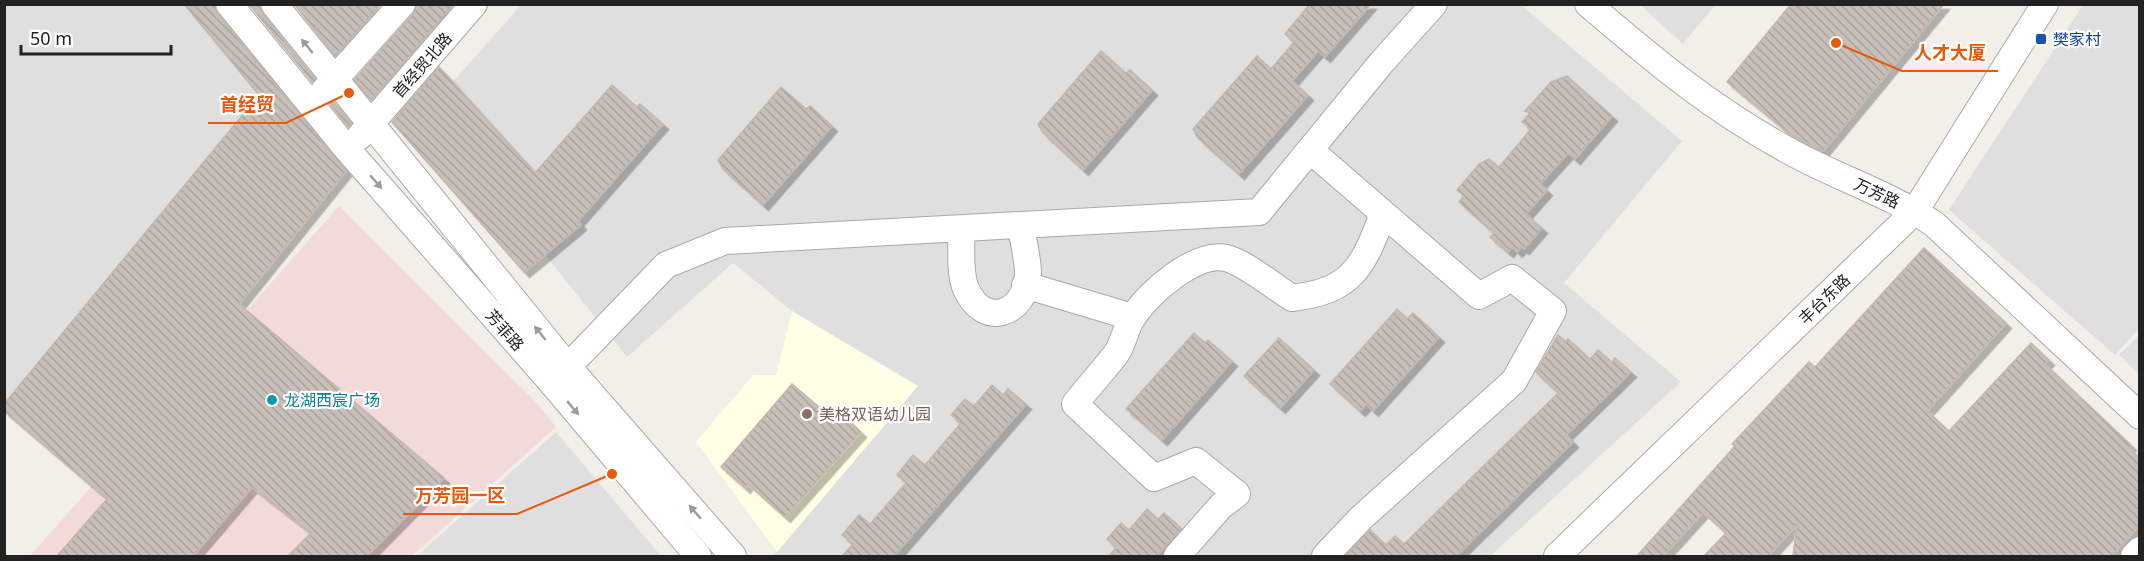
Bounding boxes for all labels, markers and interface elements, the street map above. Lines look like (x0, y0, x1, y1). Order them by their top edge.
scale bar (21, 18, 171, 56)
text: 50 m (30, 26, 72, 50)
street label: 首经贸北路 (387, 28, 457, 102)
place label: 樊家村 (2053, 28, 2101, 50)
marker: 樊家村 (2034, 32, 2048, 46)
callout: 人才大厦 (1902, 35, 1998, 71)
one-way arrow (302, 38, 314, 53)
text: 人才大厦 (1914, 40, 1986, 64)
callout: 首经贸 (208, 87, 286, 123)
text: 首经贸 (220, 92, 274, 116)
street label: 万芳路 (1851, 173, 1903, 213)
one-way arrow (369, 174, 383, 189)
street label: 丰台东路 (1793, 269, 1855, 329)
street label: 芳菲路 (481, 305, 529, 355)
one-way arrow (534, 326, 547, 341)
place label: 龙湖西宸广场 (284, 389, 380, 411)
marker: 龙湖西宸广场 (265, 393, 279, 407)
one-way arrow (566, 400, 579, 416)
place label: 美格双语幼儿园 (819, 403, 931, 425)
marker: 美格双语幼儿园 (800, 407, 814, 421)
callout: 万芳园一区 (403, 478, 517, 514)
text: 万芳园一区 (415, 483, 505, 507)
one-way arrow (689, 505, 702, 520)

